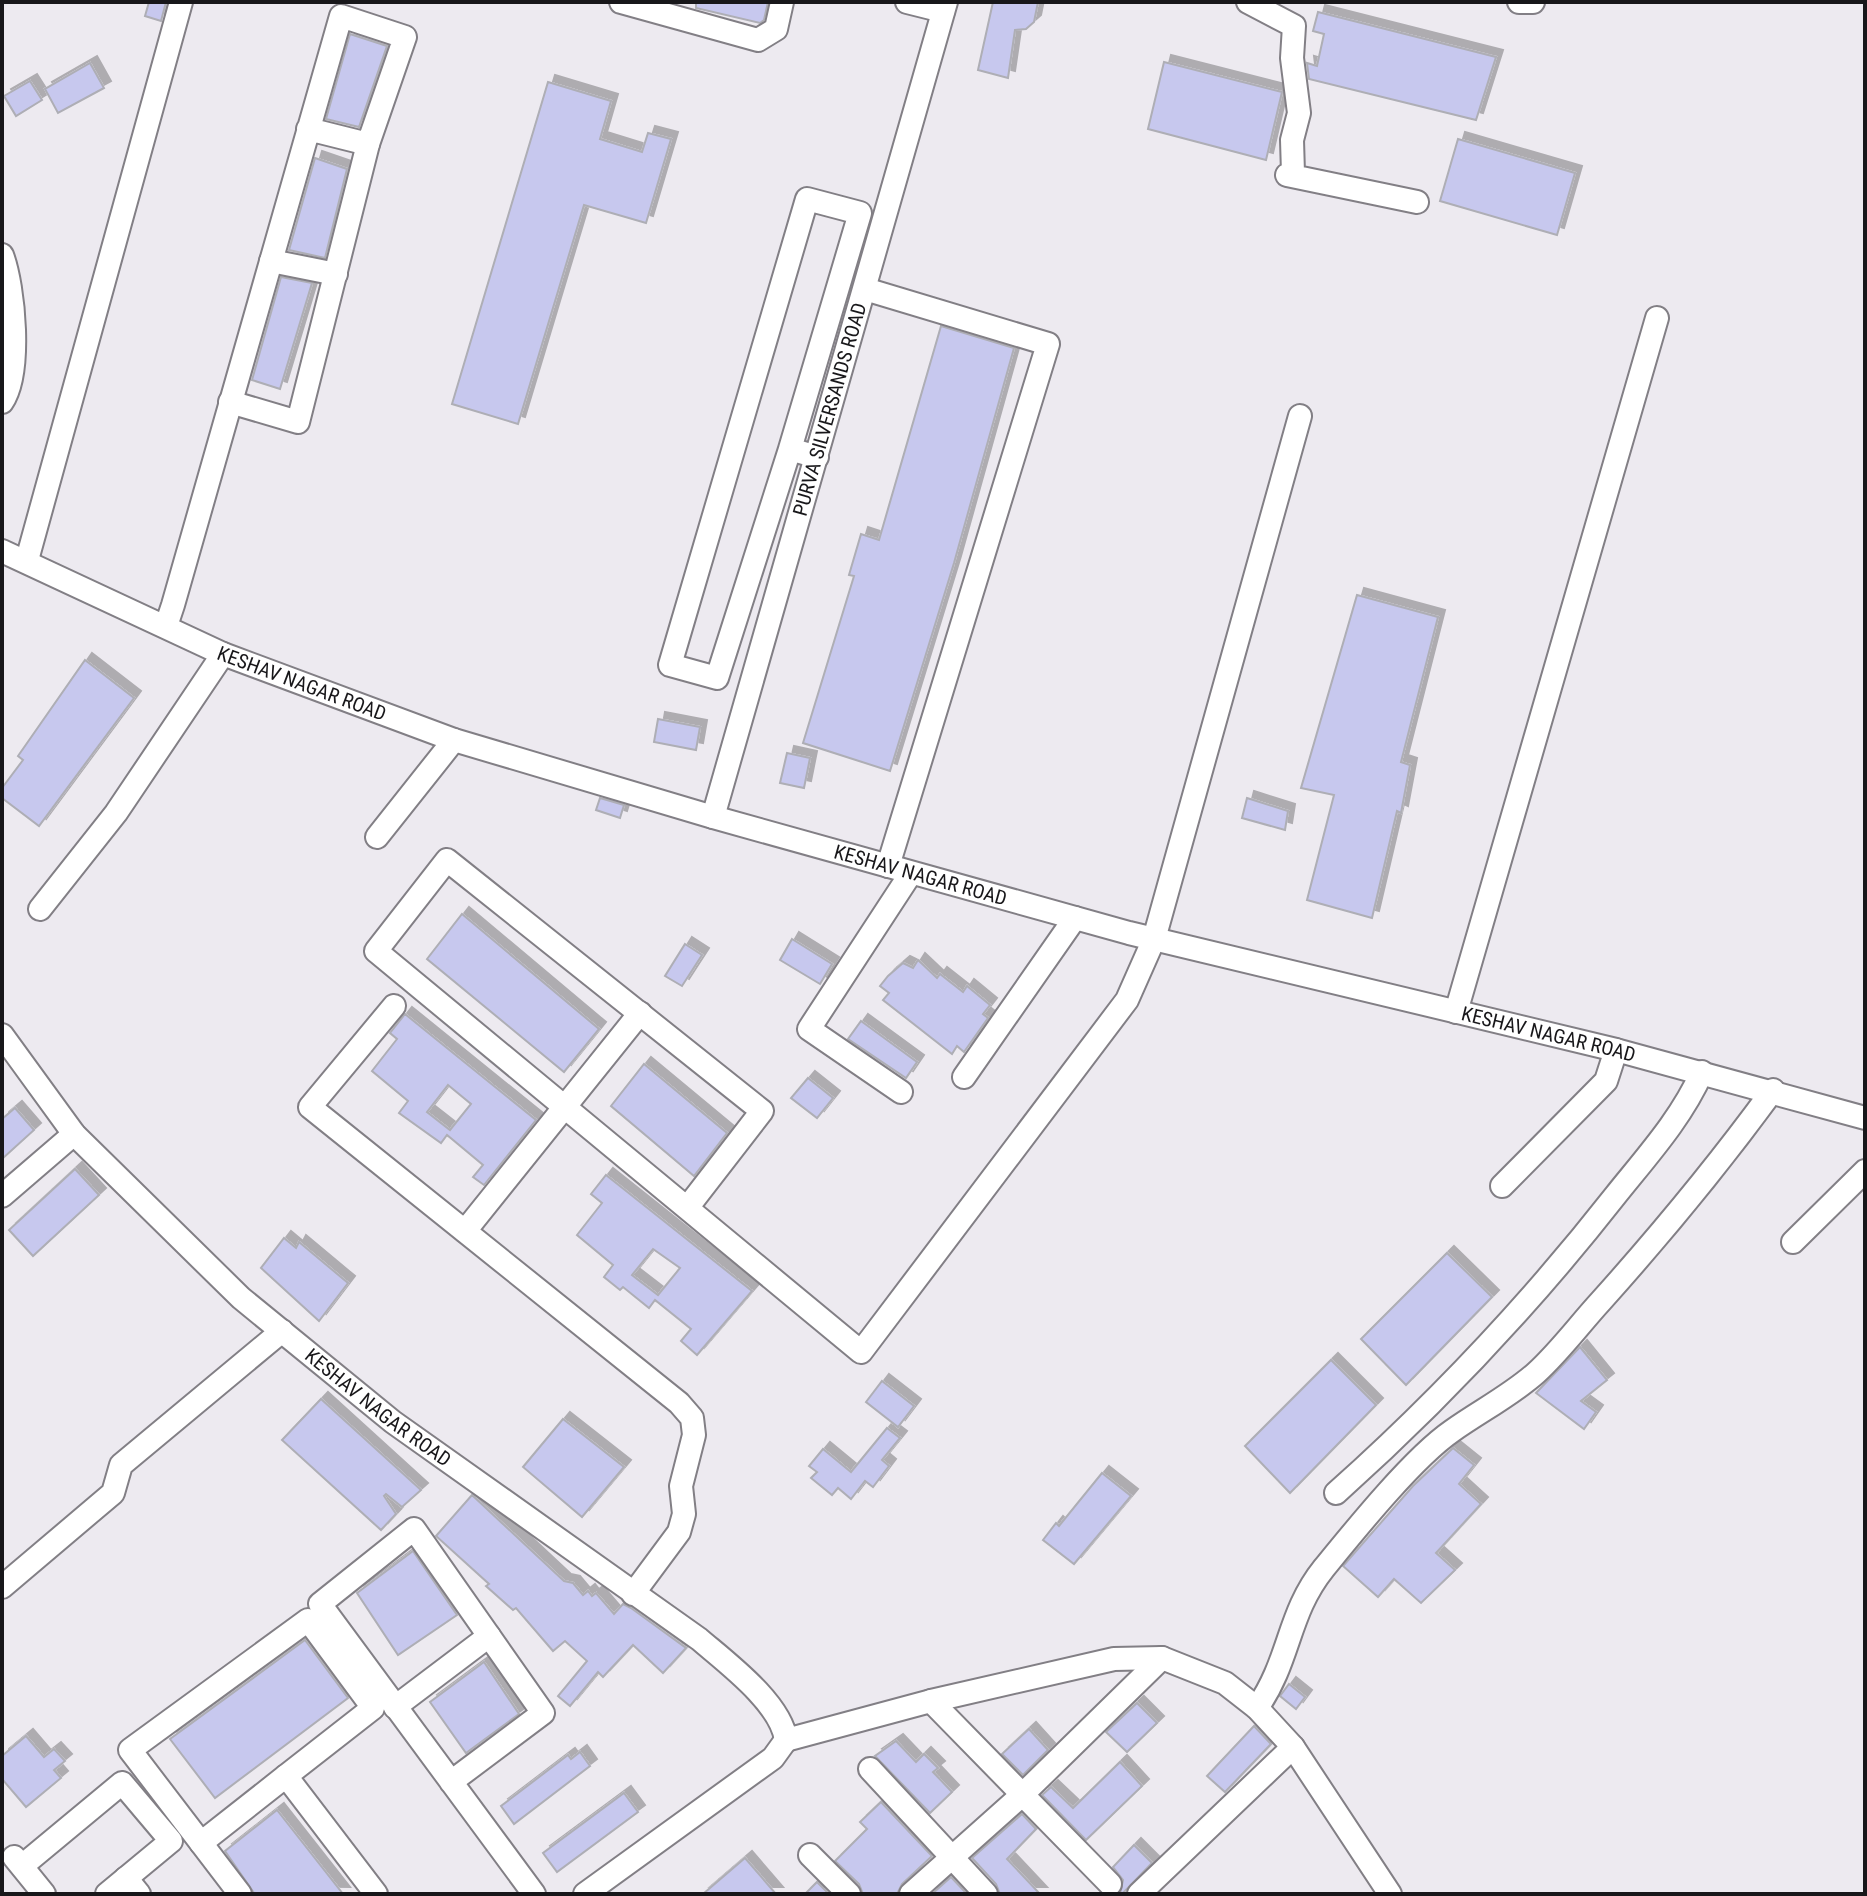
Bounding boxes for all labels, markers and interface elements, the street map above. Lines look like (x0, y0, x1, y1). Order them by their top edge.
street label: PURVA SILVERSANDS ROAD (788, 300, 871, 519)
street label: KESHAV NAGAR ROAD (214, 641, 390, 726)
street label: KESHAV NAGAR ROAD (831, 839, 1010, 910)
street label: KESHAV NAGAR ROAD (1459, 1001, 1638, 1067)
street label: KESHAV NAGAR ROAD (300, 1343, 456, 1471)

